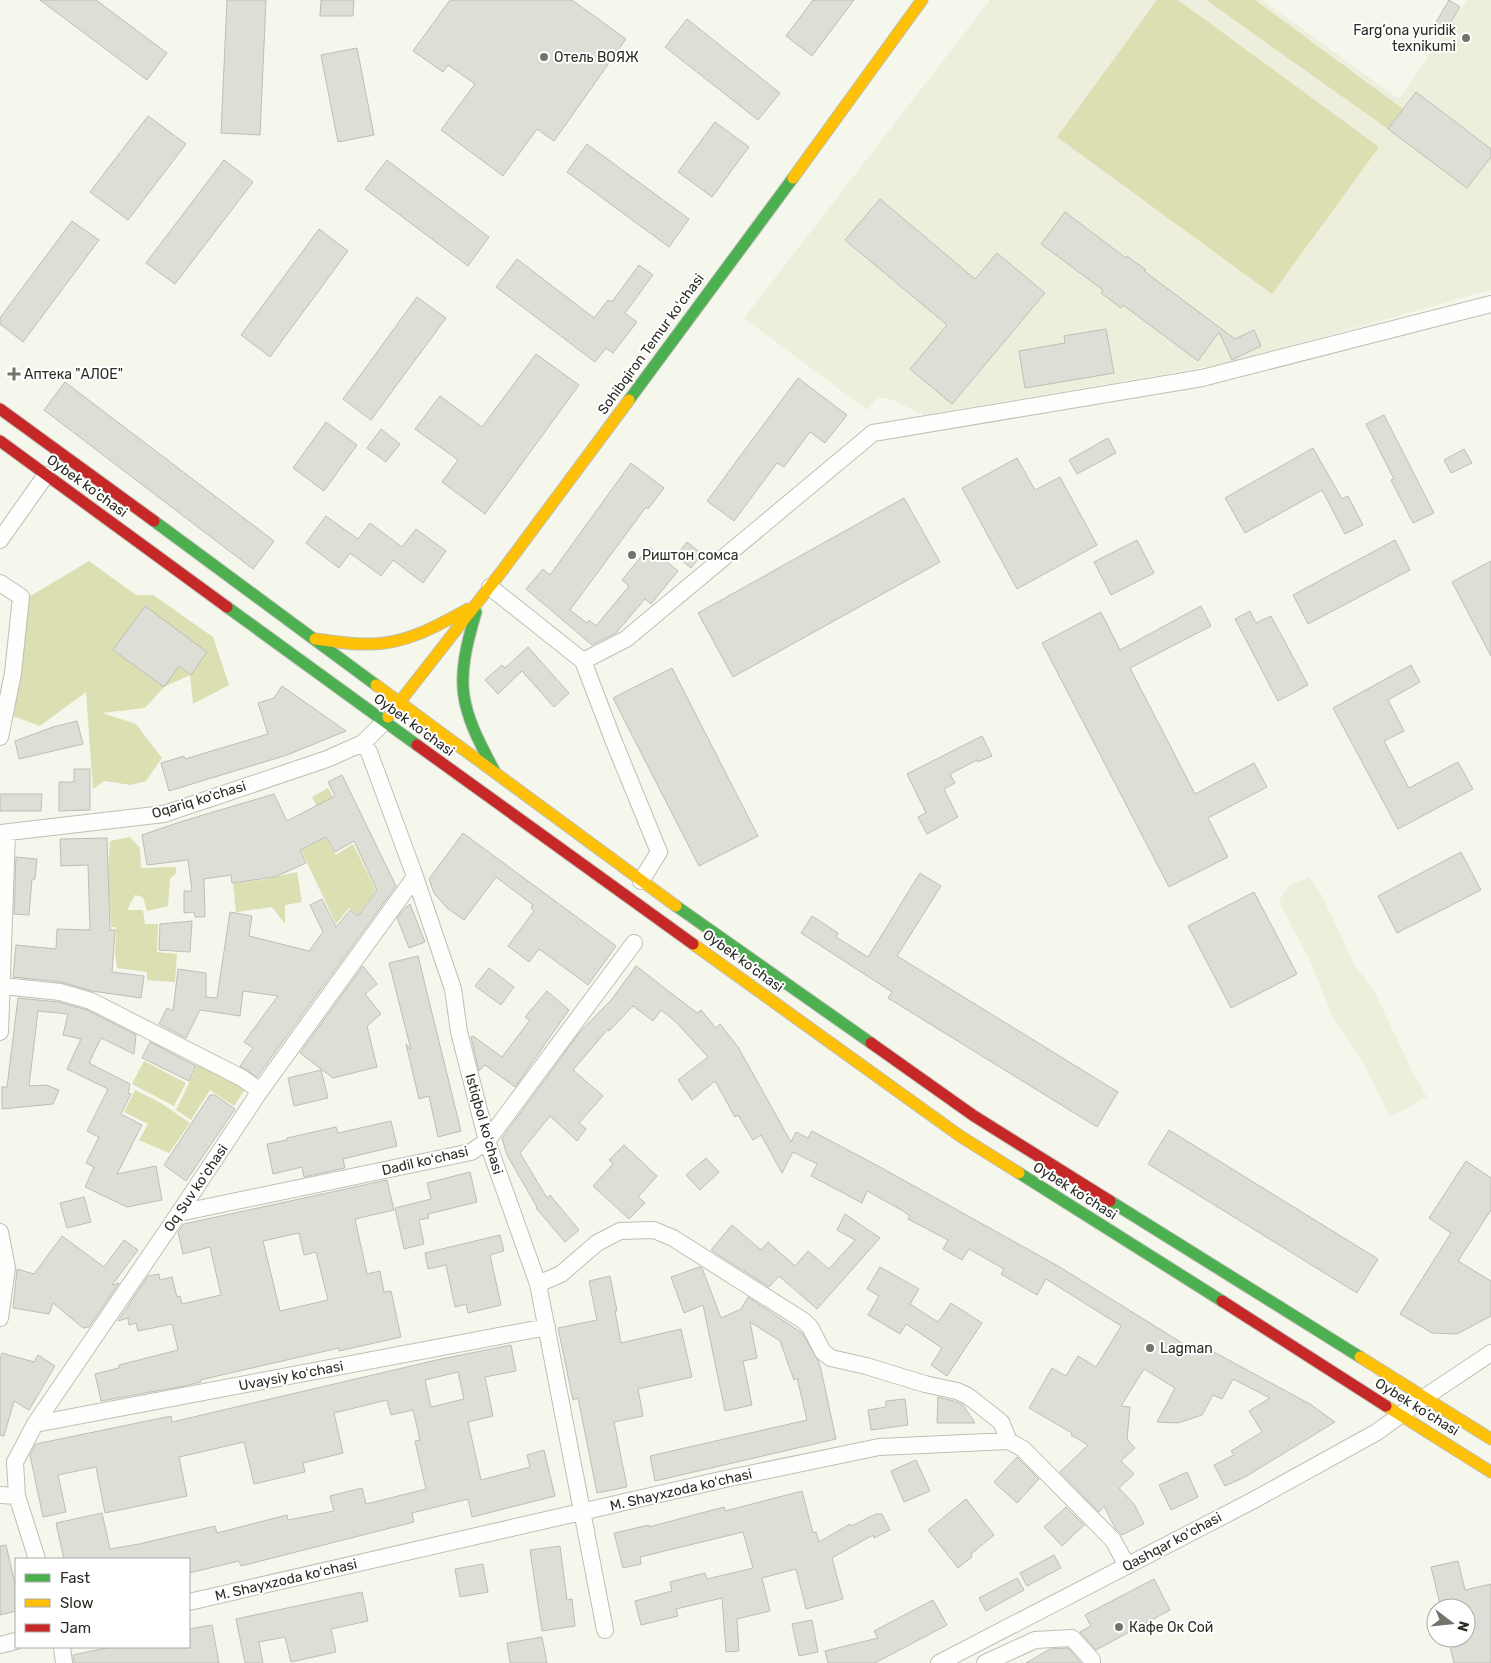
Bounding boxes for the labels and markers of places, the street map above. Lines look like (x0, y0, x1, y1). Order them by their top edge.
place label: Farg‘ona yuridik texnikumi (1353, 22, 1457, 55)
marker: Farg‘ona yuridik texnikumi (1460, 32, 1472, 44)
place label: Отель ВОЯЖ (554, 49, 639, 66)
marker: Отель ВОЯЖ (538, 51, 550, 63)
place label: Аптека "АЛОЕ" (24, 366, 123, 383)
marker: Аптека "АЛОЕ" (8, 368, 20, 380)
place label: Риштон сомса (642, 547, 738, 564)
marker: Риштон сомса (626, 549, 638, 561)
place label: Lagman (1160, 1340, 1213, 1357)
marker: Lagman (1144, 1342, 1156, 1354)
place label: Кафе Ок Сой (1129, 1619, 1213, 1636)
marker: Кафе Ок Сой (1113, 1621, 1125, 1633)

